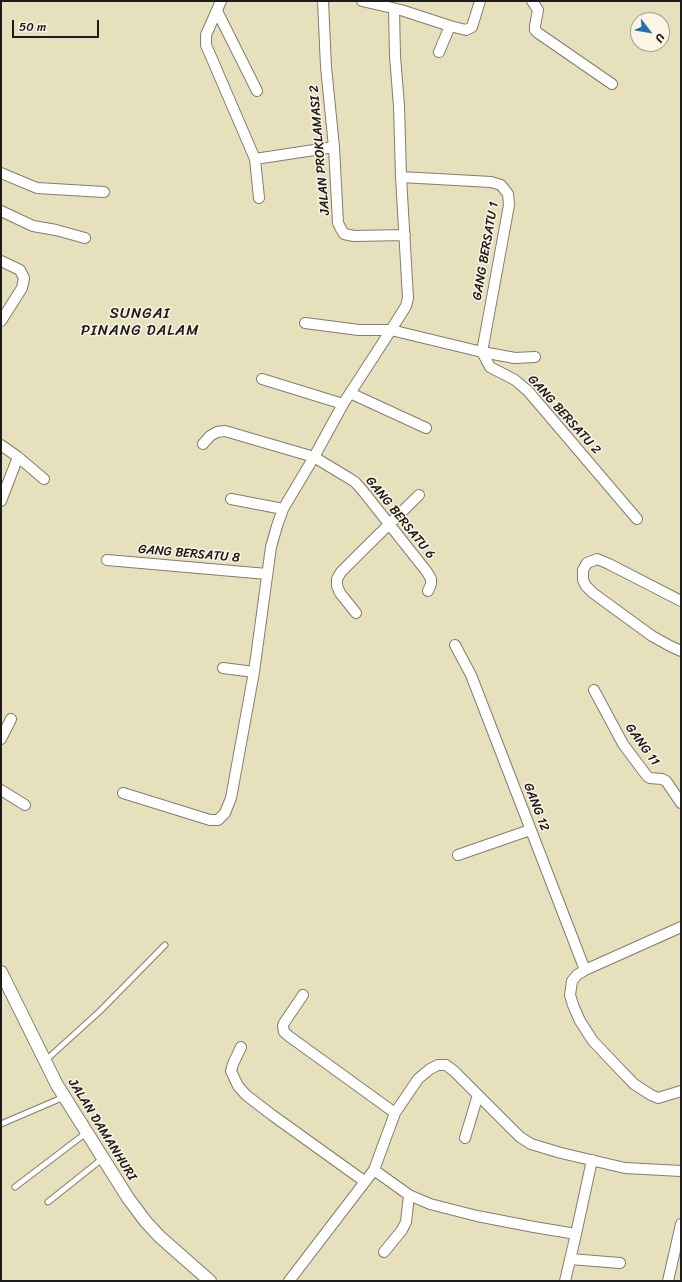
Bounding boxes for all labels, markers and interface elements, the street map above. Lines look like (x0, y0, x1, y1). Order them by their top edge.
scale bar (14, 12, 101, 38)
north arrow (630, 12, 670, 52)
text: 50 m (19, 16, 46, 38)
text: U (650, 30, 670, 46)
street label: JALAN PROKLAMASI 2 (307, 84, 333, 216)
street label: GANG BERSATU 1 (470, 201, 502, 301)
district label: SUNGAI PINANG DALAM (81, 305, 199, 340)
street label: GANG BERSATU 2 (524, 372, 604, 458)
street label: GANG BERSATU 6 (362, 474, 438, 562)
street label: GANG BERSATU 8 (138, 542, 240, 566)
street label: GANG 11 (621, 721, 663, 769)
street label: GANG 12 (520, 781, 552, 833)
street label: JALAN DAMANHURI (64, 1076, 140, 1184)

